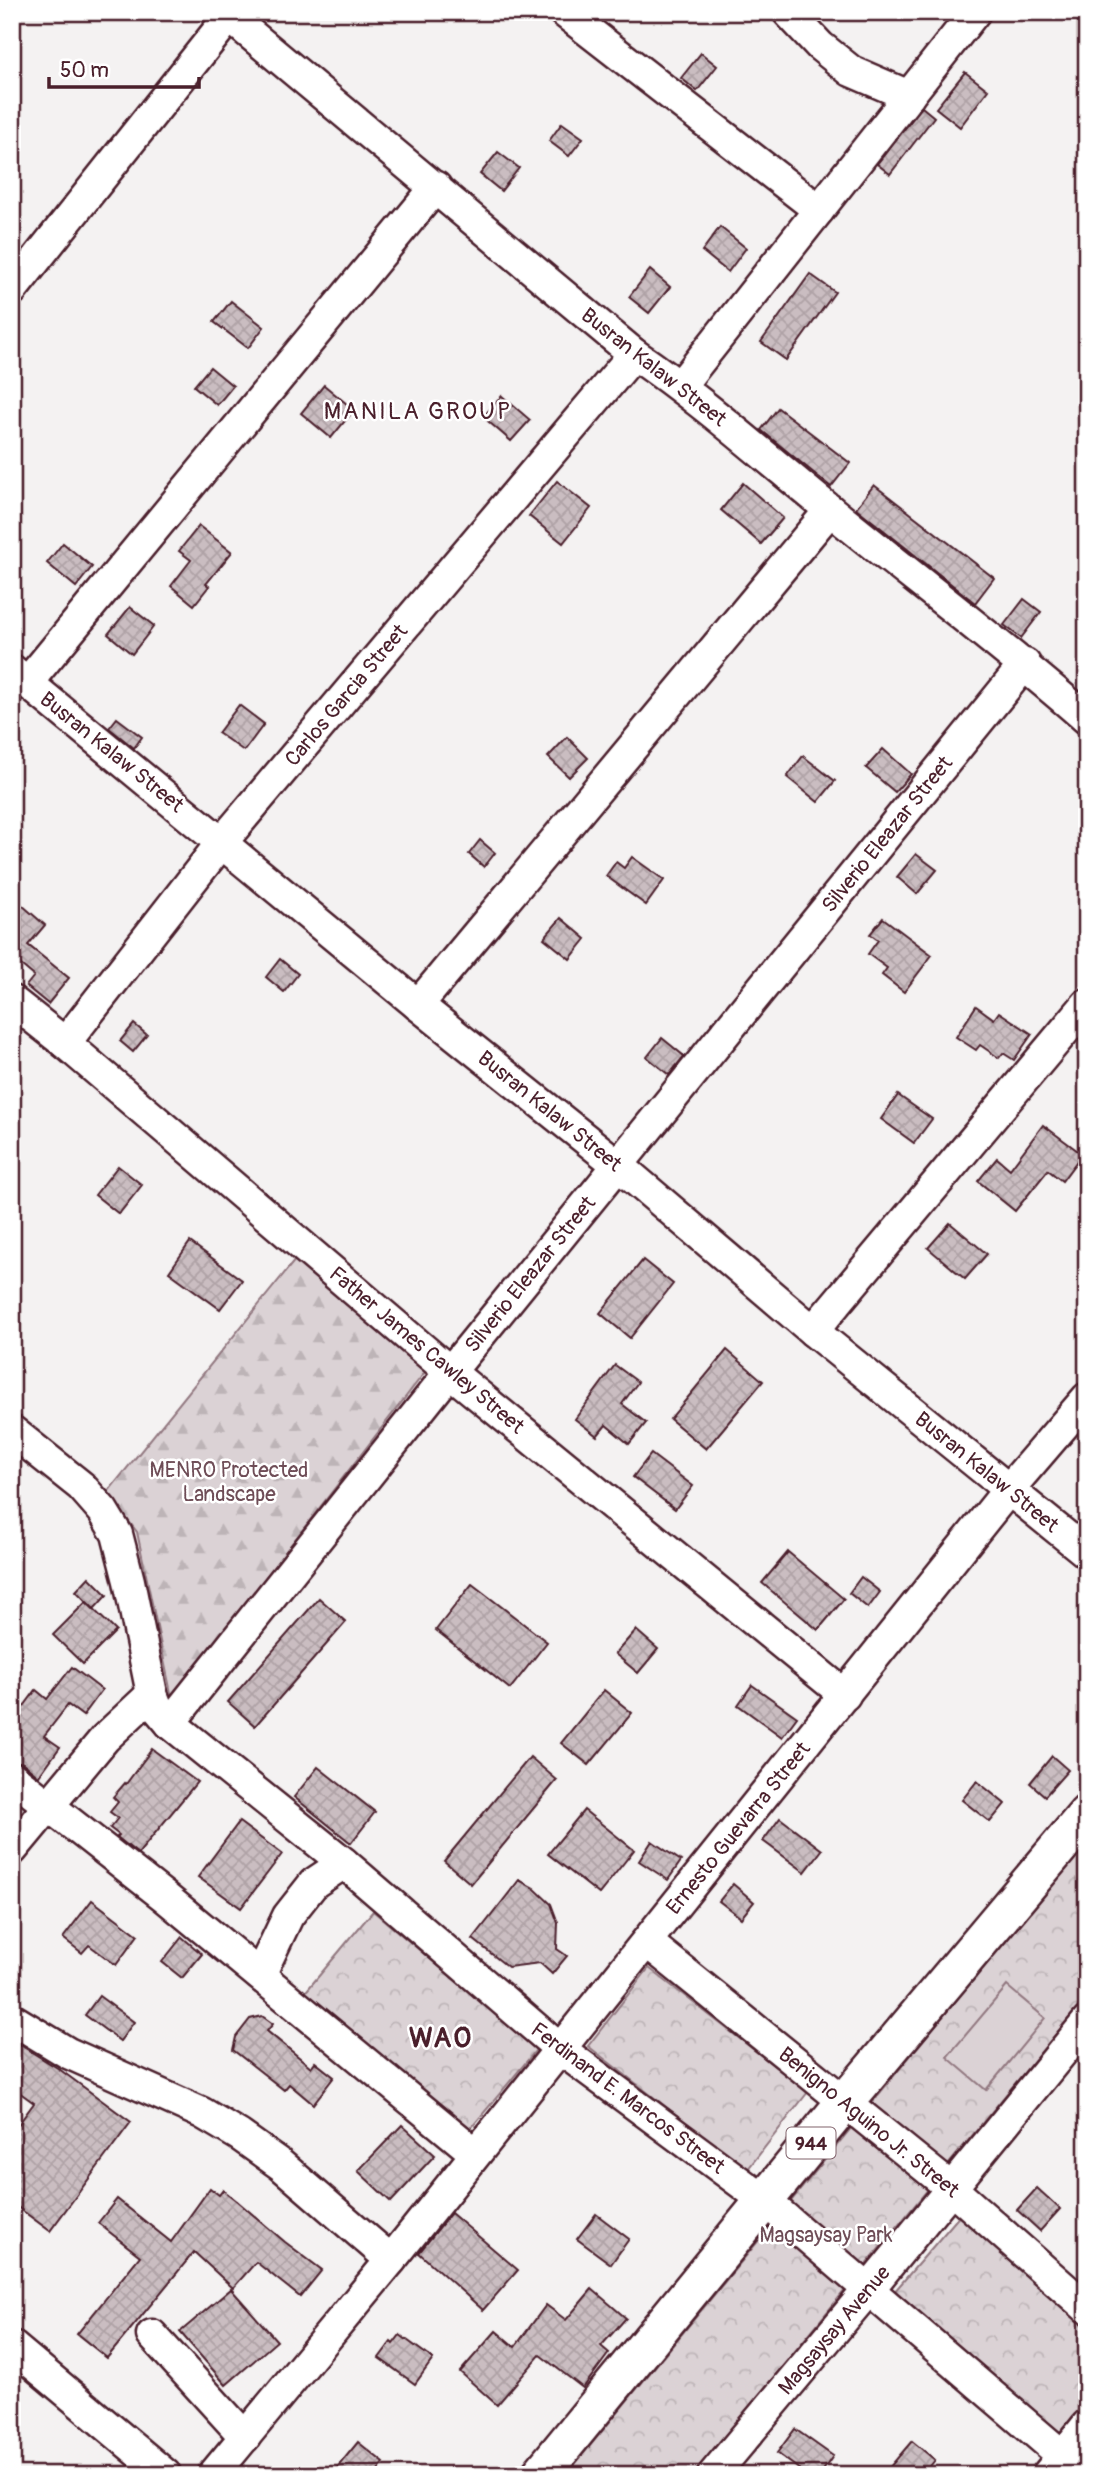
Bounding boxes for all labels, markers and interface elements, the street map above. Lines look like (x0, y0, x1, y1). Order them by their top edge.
scale bar (49, 46, 200, 90)
text: 50 m (60, 57, 109, 84)
street label: Busran Kalaw Street (575, 302, 732, 433)
district label: MANILA GROUP (324, 397, 512, 426)
street label: Carlos Garcia Street (279, 618, 414, 772)
street label: Busran Kalaw Street (34, 686, 190, 819)
street label: Silverio Eleazar Street (816, 750, 959, 918)
street label: Busran Kalaw Street (472, 1045, 628, 1178)
street label: Silverio Eleazar Street (459, 1190, 602, 1358)
street label: Father James Cawley Street (323, 1261, 530, 1440)
street label: Busran Kalaw Street (909, 1406, 1065, 1539)
park label: MENRO Protected Landscape (150, 1457, 308, 1508)
street label: Ernesto Guevarra Street (660, 1736, 817, 1920)
street label: Ferdinand E. Marcos Street (525, 2017, 731, 2181)
district label: WAO (409, 2021, 473, 2056)
street label: Benigno Aguino Jr. Street (773, 2041, 965, 2204)
road number: 944 (786, 2128, 836, 2158)
park label: Magsaysay Park (759, 2222, 893, 2249)
street label: Magsaysay Avenue (772, 2260, 897, 2401)

